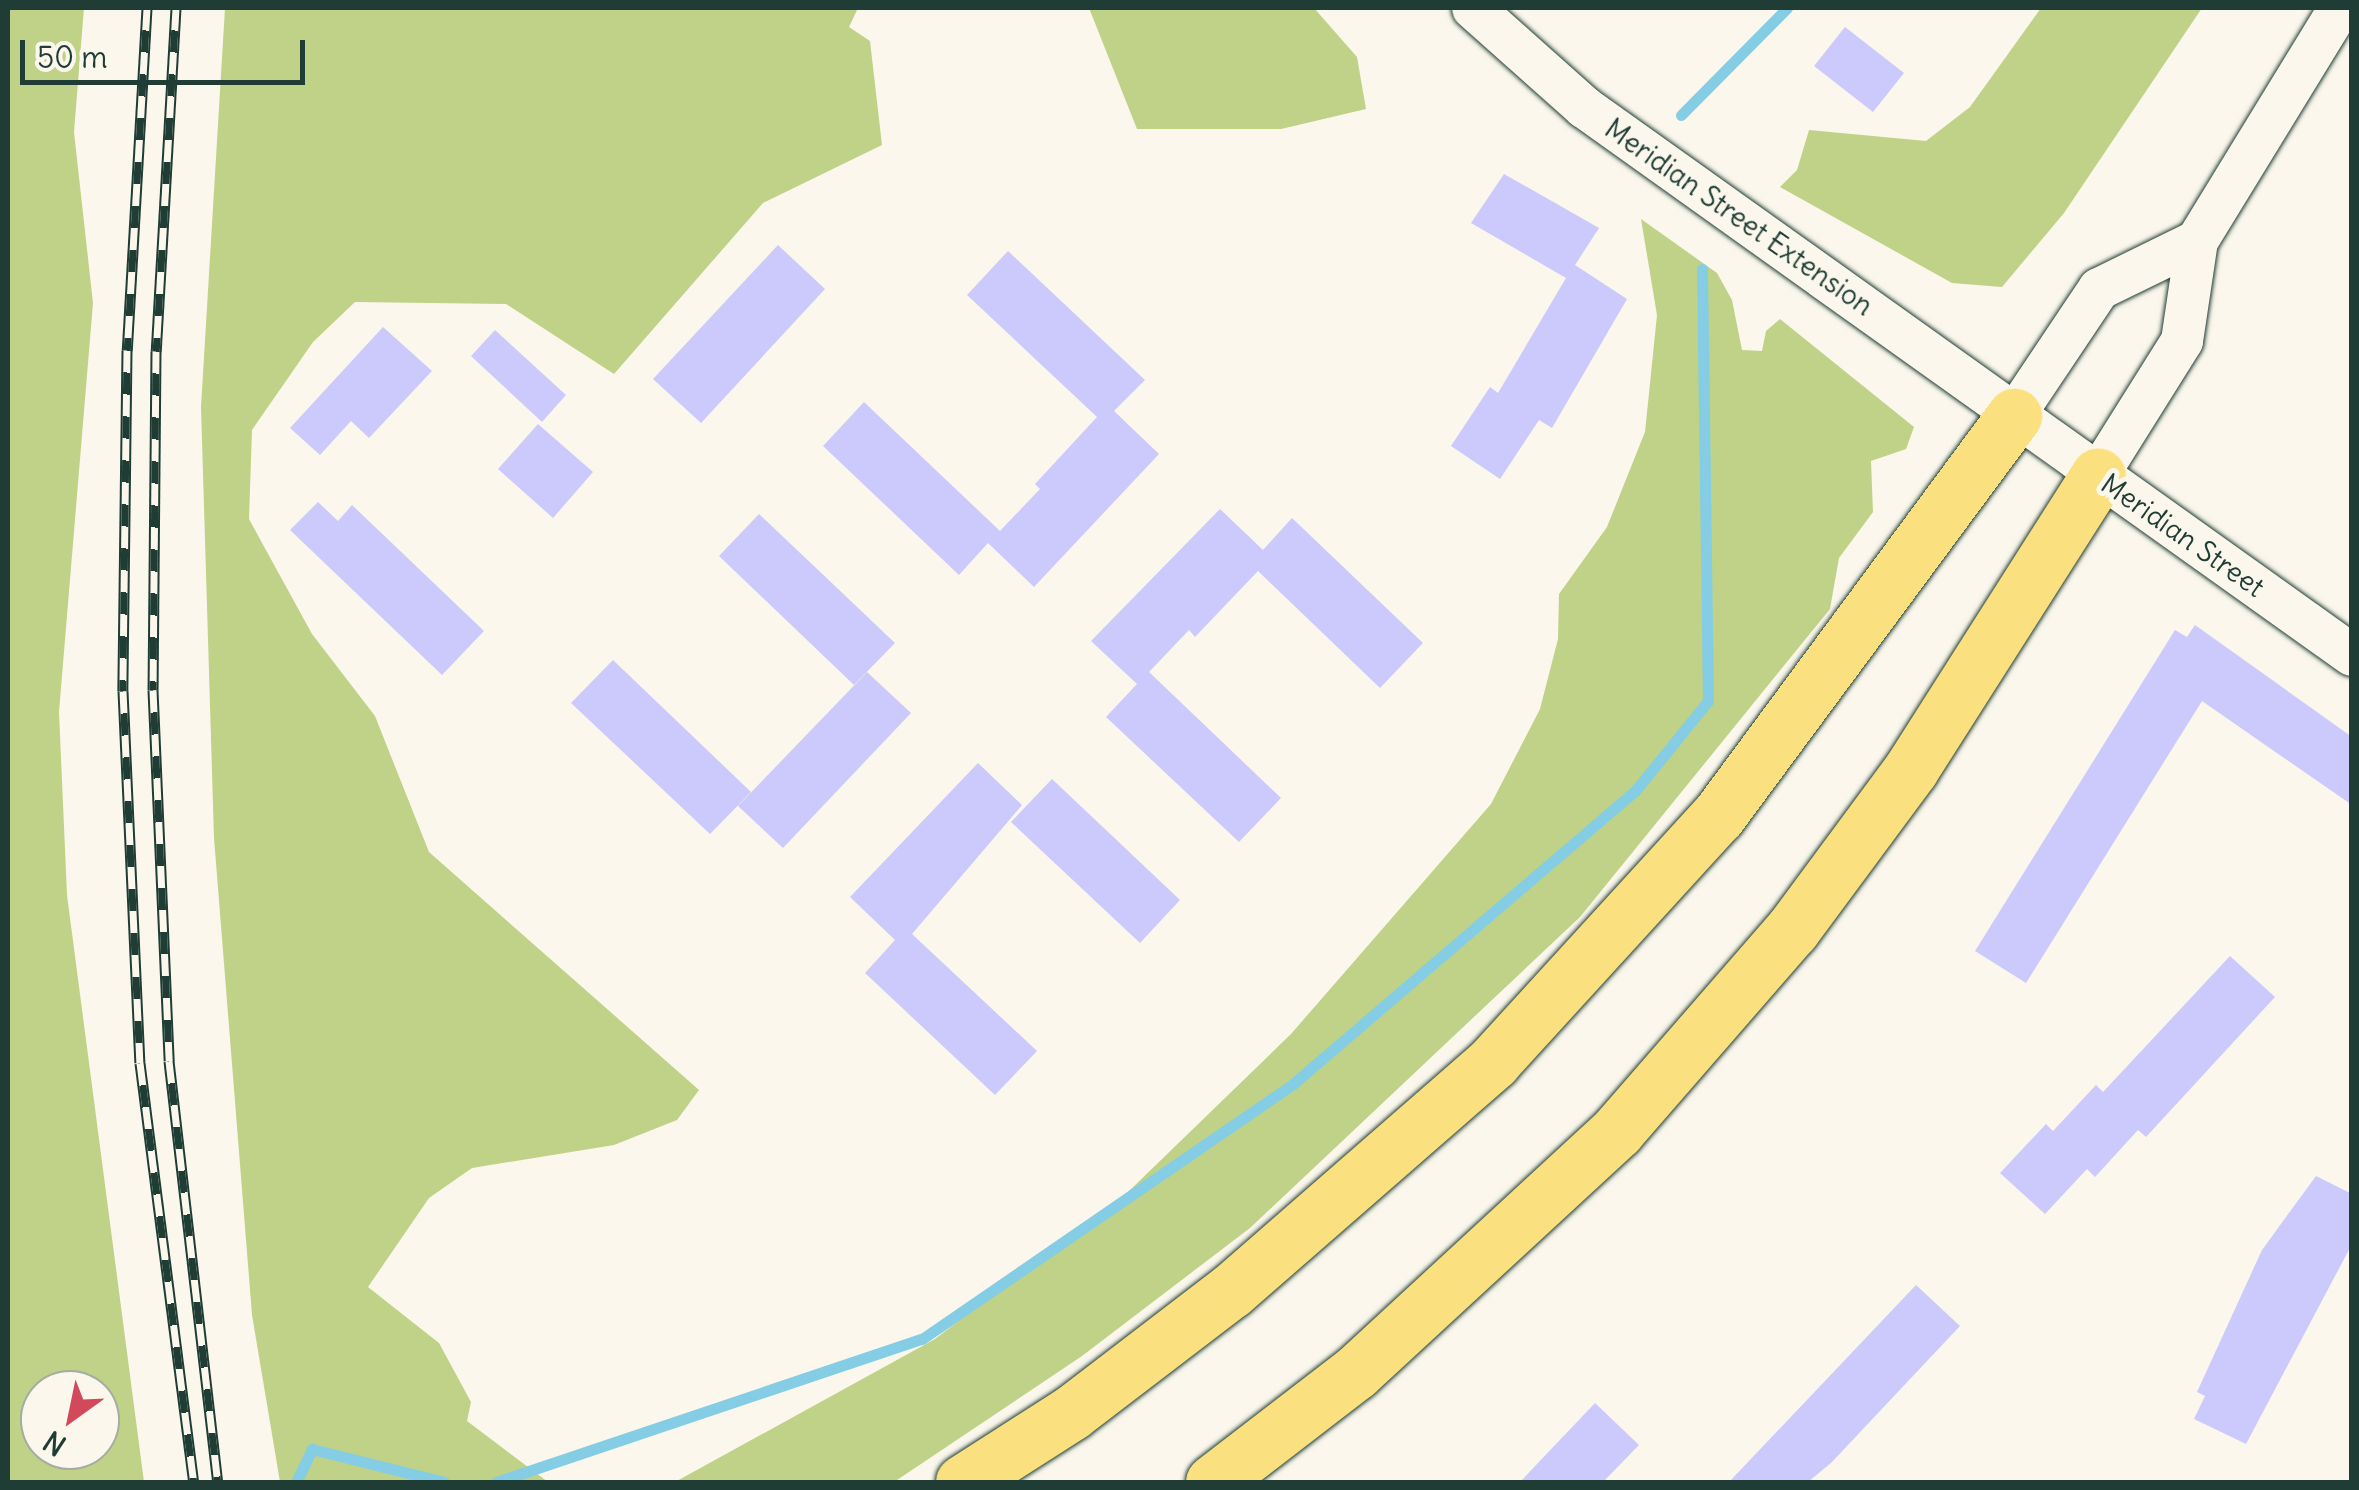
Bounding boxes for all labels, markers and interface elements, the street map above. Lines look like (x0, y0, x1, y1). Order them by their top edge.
scale bar (25, 20, 310, 82)
text: 50 m (37, 38, 107, 76)
street label: Meridian Street Extension (1598, 112, 1880, 322)
street label: Meridian Street (2095, 466, 2271, 604)
north arrow (20, 1370, 120, 1470)
text: N (37, 1423, 73, 1464)

